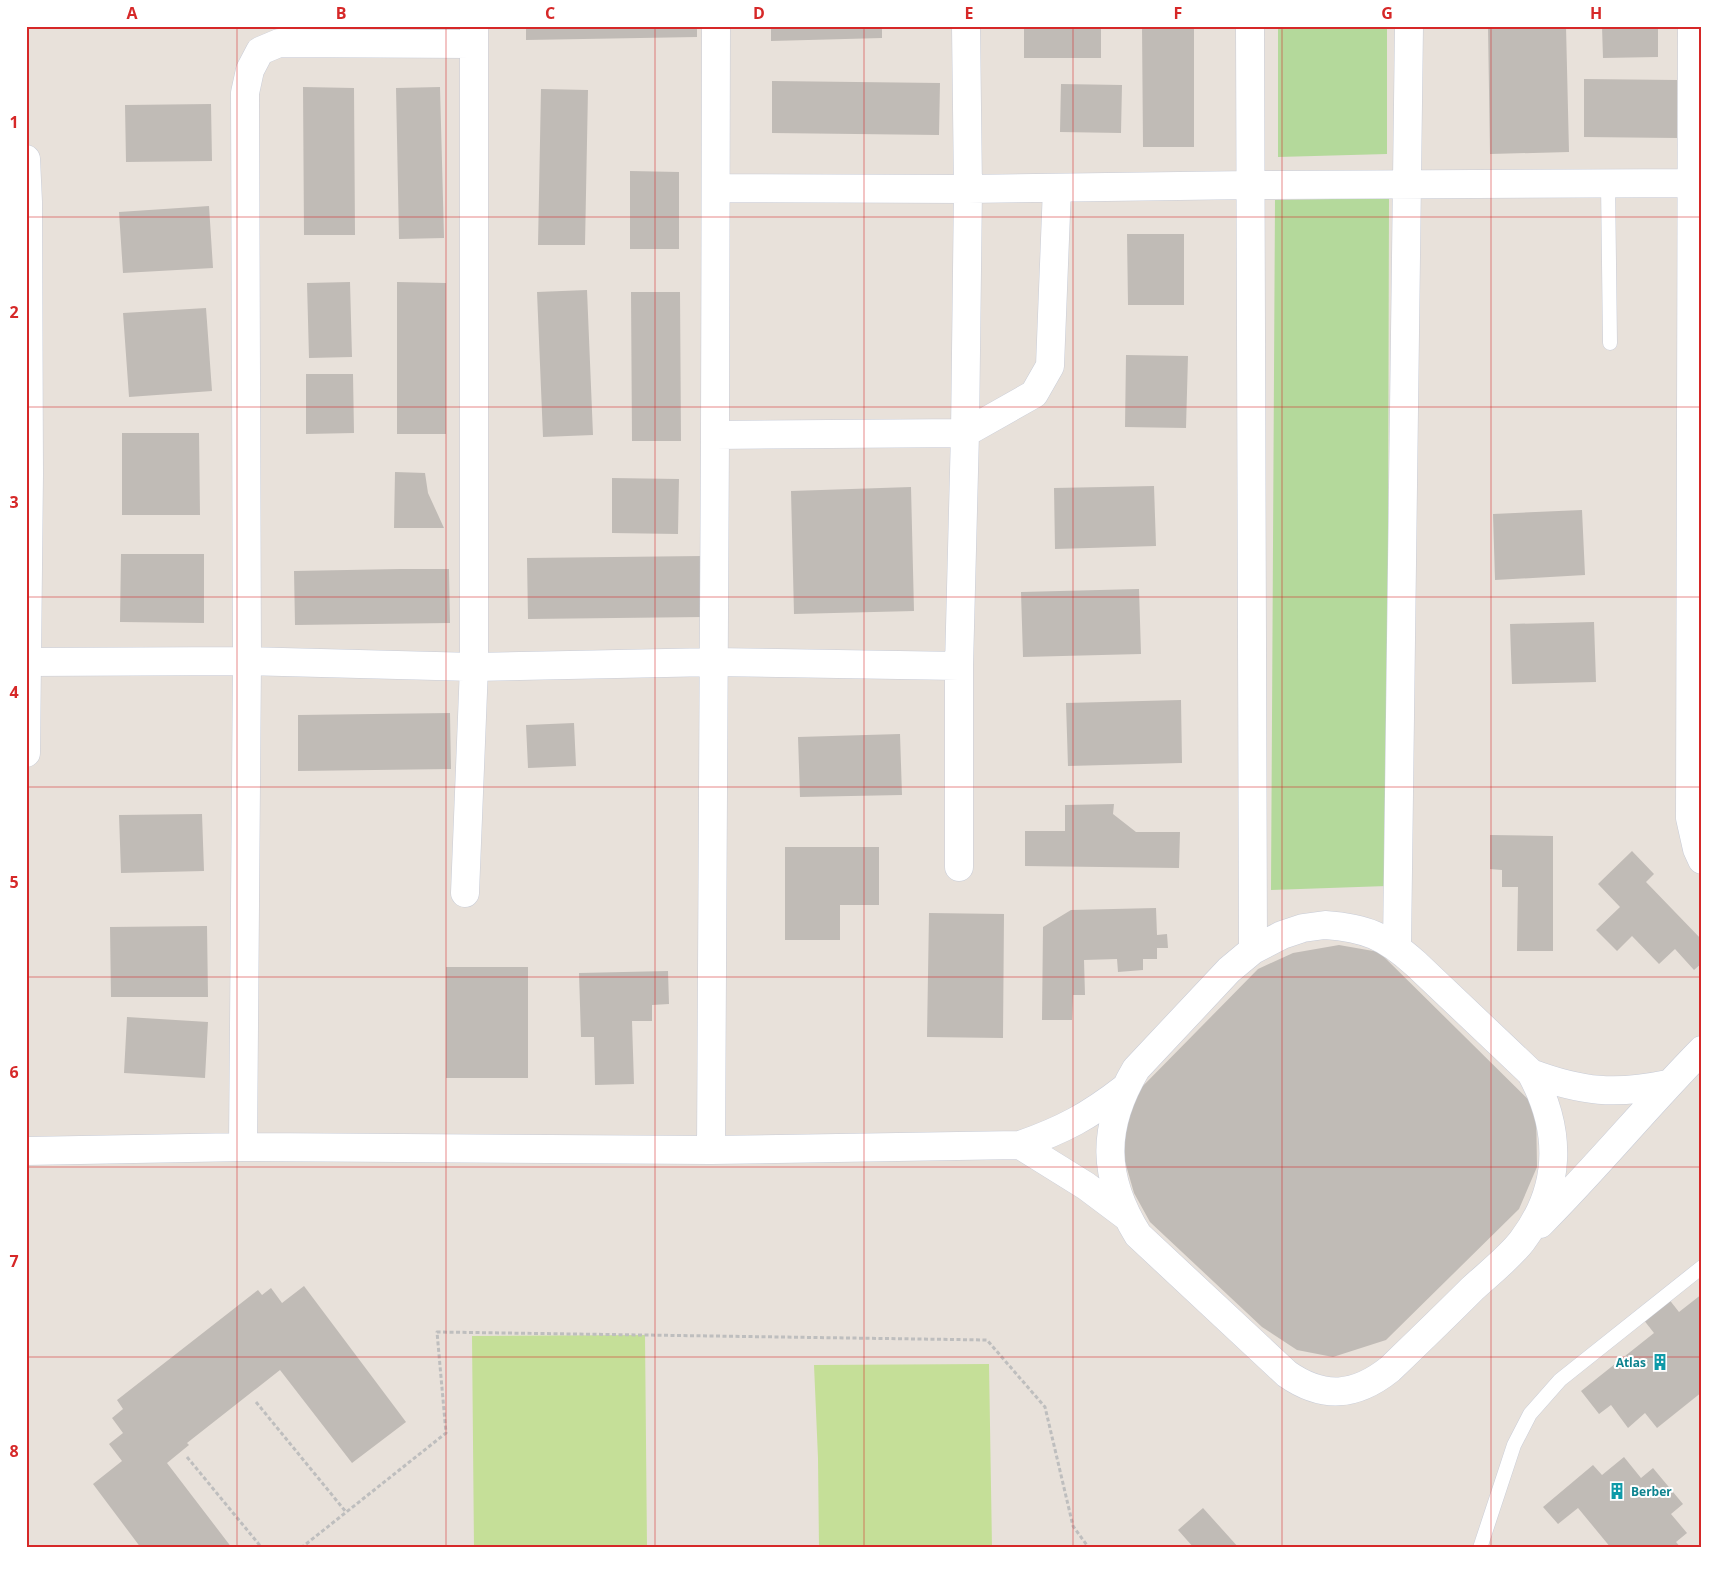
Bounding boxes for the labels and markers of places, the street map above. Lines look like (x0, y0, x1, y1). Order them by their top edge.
building icon: Atlas (1650, 1352, 1670, 1372)
place label: Atlas (1616, 1354, 1646, 1371)
building icon: Berber (1607, 1481, 1627, 1501)
place label: Berber (1631, 1483, 1672, 1500)

